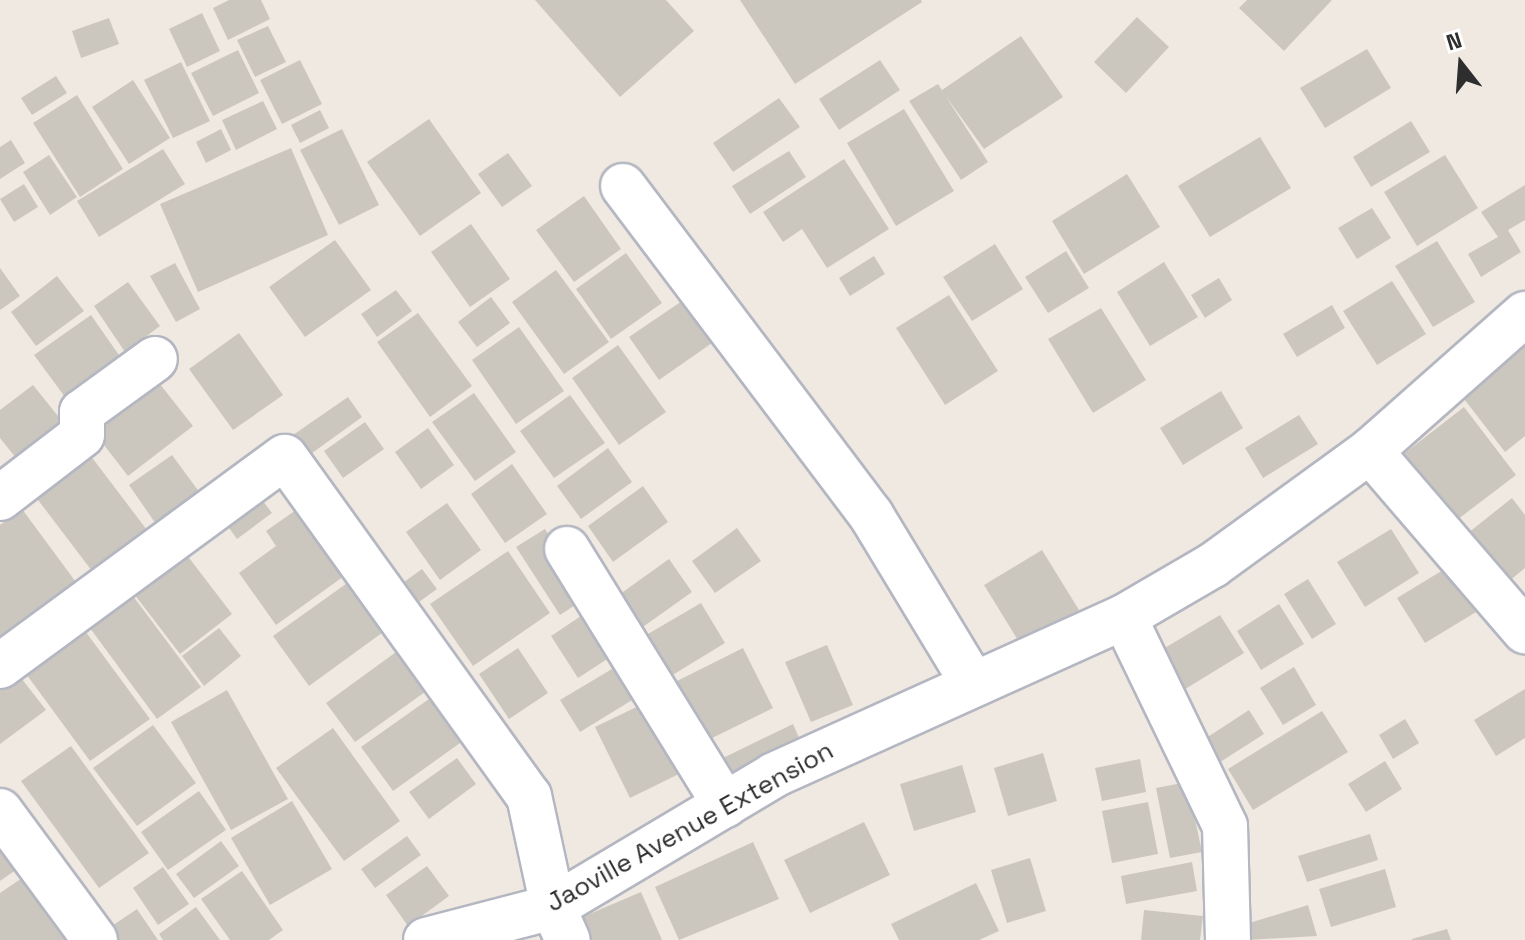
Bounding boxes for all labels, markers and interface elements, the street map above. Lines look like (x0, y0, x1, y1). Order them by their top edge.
north arrow (1421, 24, 1501, 104)
text: N (1443, 26, 1465, 57)
street label: Jaoville Avenue Extension (541, 735, 839, 919)

